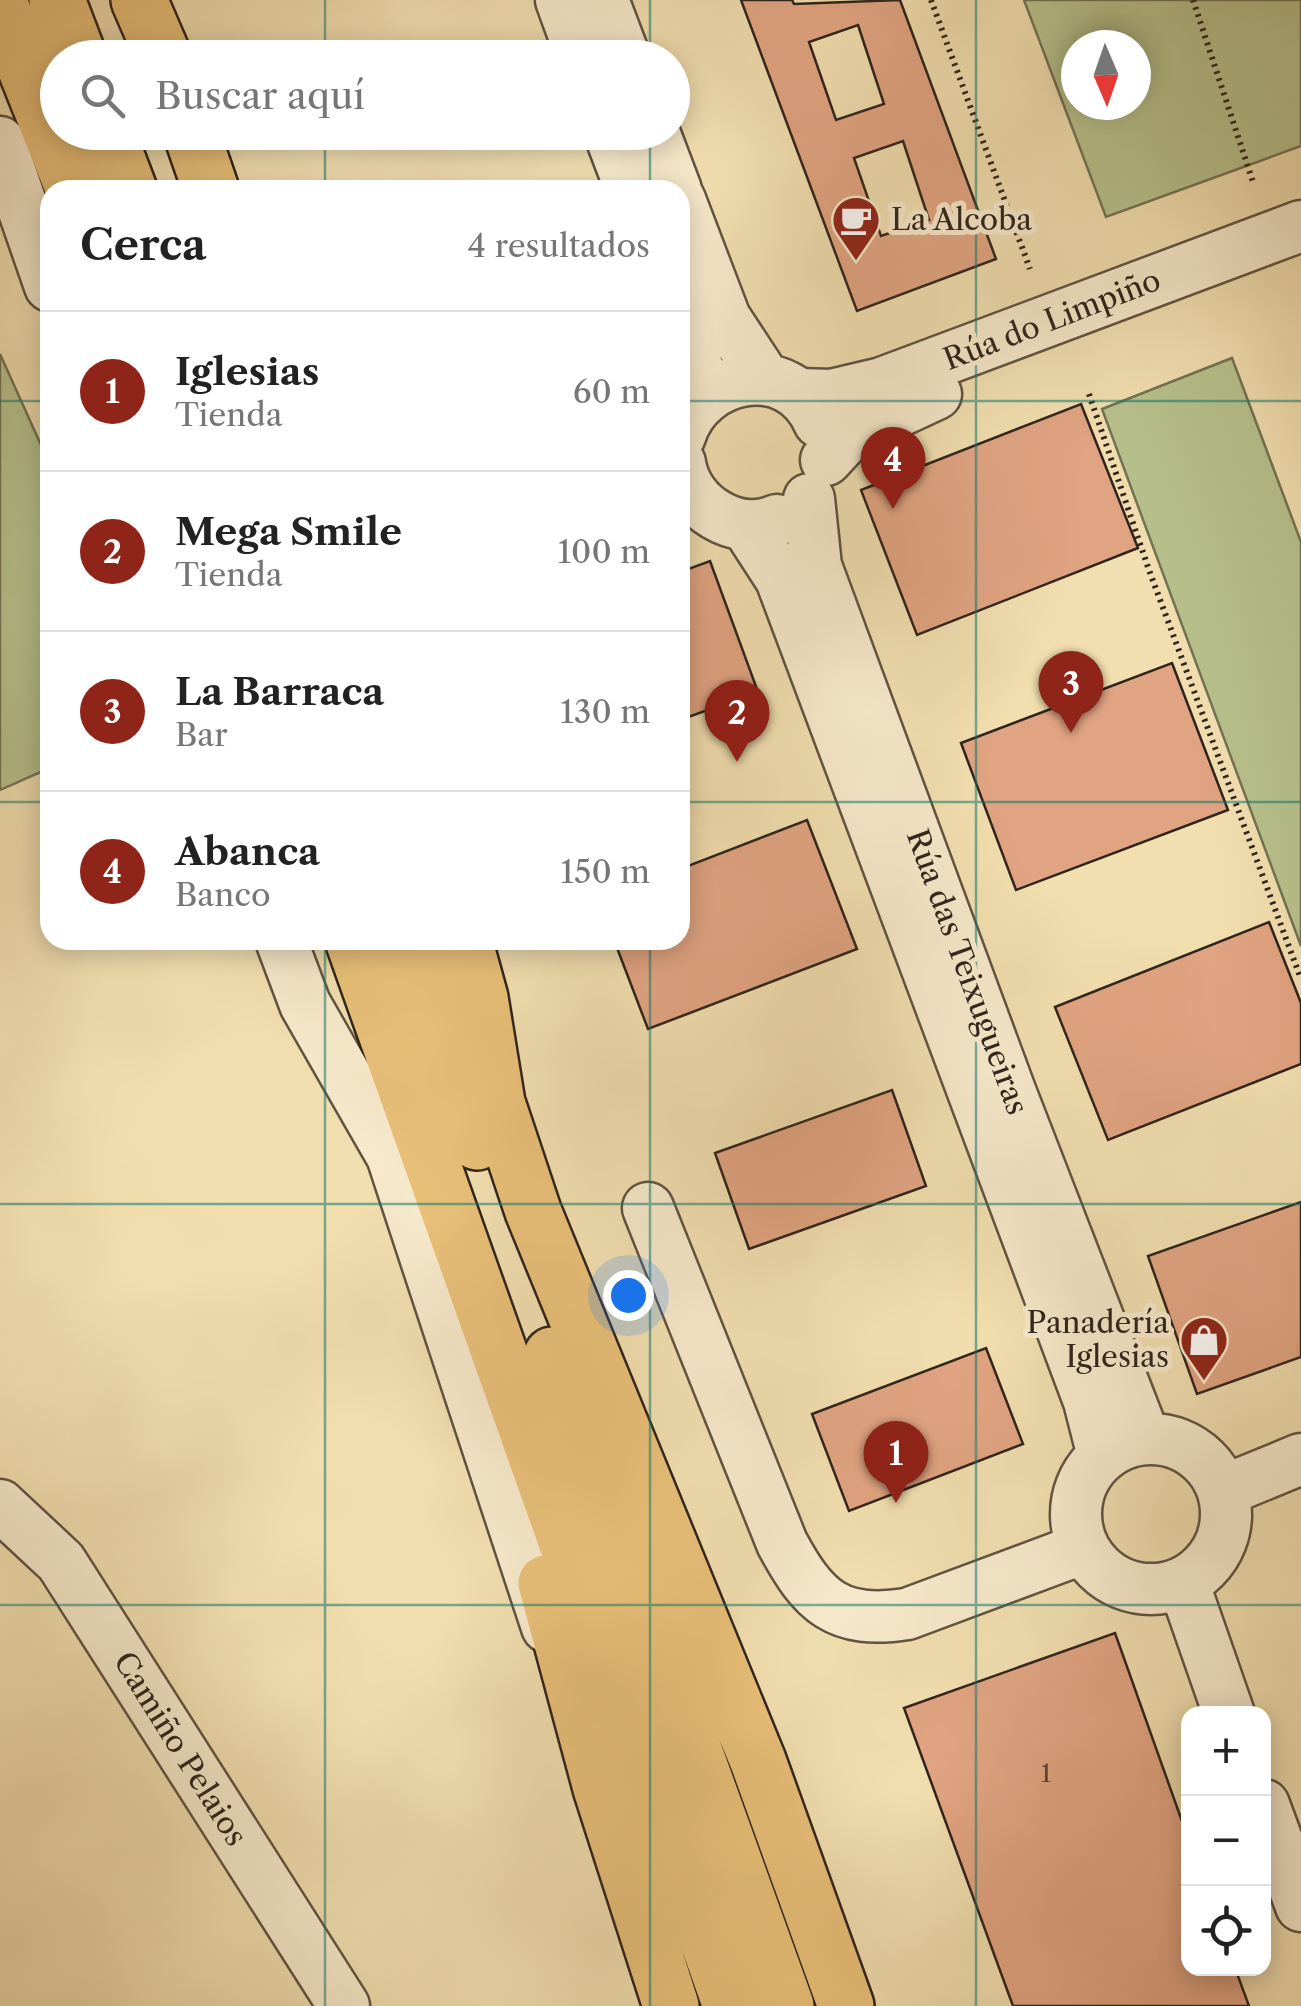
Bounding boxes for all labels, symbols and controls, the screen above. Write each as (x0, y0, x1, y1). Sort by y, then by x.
north arrow (1061, 30, 1151, 120)
search box (40, 40, 690, 150)
icon: search (75, 68, 130, 123)
text: Buscar aquí (155, 72, 365, 119)
cafe icon: La Alcoba (830, 194, 882, 262)
place label: La Alcoba (891, 201, 1032, 238)
text: Cerca (80, 219, 206, 271)
text: 4 resultados (468, 226, 650, 265)
street label: Rúa do Limpiño (938, 261, 1165, 378)
text: Iglesias (175, 348, 319, 395)
text: 1 (105, 372, 120, 411)
text: 60 m (573, 372, 650, 411)
text: Tienda (175, 395, 283, 434)
pin: 4 (860, 426, 926, 509)
text: Mega Smile (175, 508, 402, 555)
text: 2 (103, 532, 122, 571)
text: 100 m (558, 532, 650, 571)
text: Tienda (175, 555, 283, 594)
pin: 3 (1038, 650, 1104, 733)
text: La Barraca (175, 668, 384, 715)
pin: 2 (704, 680, 770, 762)
text: 3 (103, 692, 122, 731)
text: 130 m (560, 692, 650, 731)
text: Bar (175, 715, 228, 754)
street label: Rúa das Teixugueiras (899, 824, 1036, 1120)
text: Abanca (175, 828, 320, 875)
text: 4 (103, 852, 122, 891)
text: 150 m (561, 852, 650, 891)
text: Banco (175, 875, 271, 914)
your location (603, 1270, 654, 1321)
place label: Panadería Iglesias (1027, 1304, 1169, 1375)
shop icon: Panadería Iglesias (1178, 1314, 1230, 1382)
pin: 1 (864, 1420, 928, 1503)
street label: Camiño Pelaios (106, 1645, 255, 1853)
map controls (1181, 1706, 1271, 1976)
button: + (1181, 1706, 1271, 1796)
house number: 1 (1041, 1758, 1052, 1789)
button: − (1181, 1796, 1271, 1886)
button: locate (1181, 1886, 1271, 1976)

